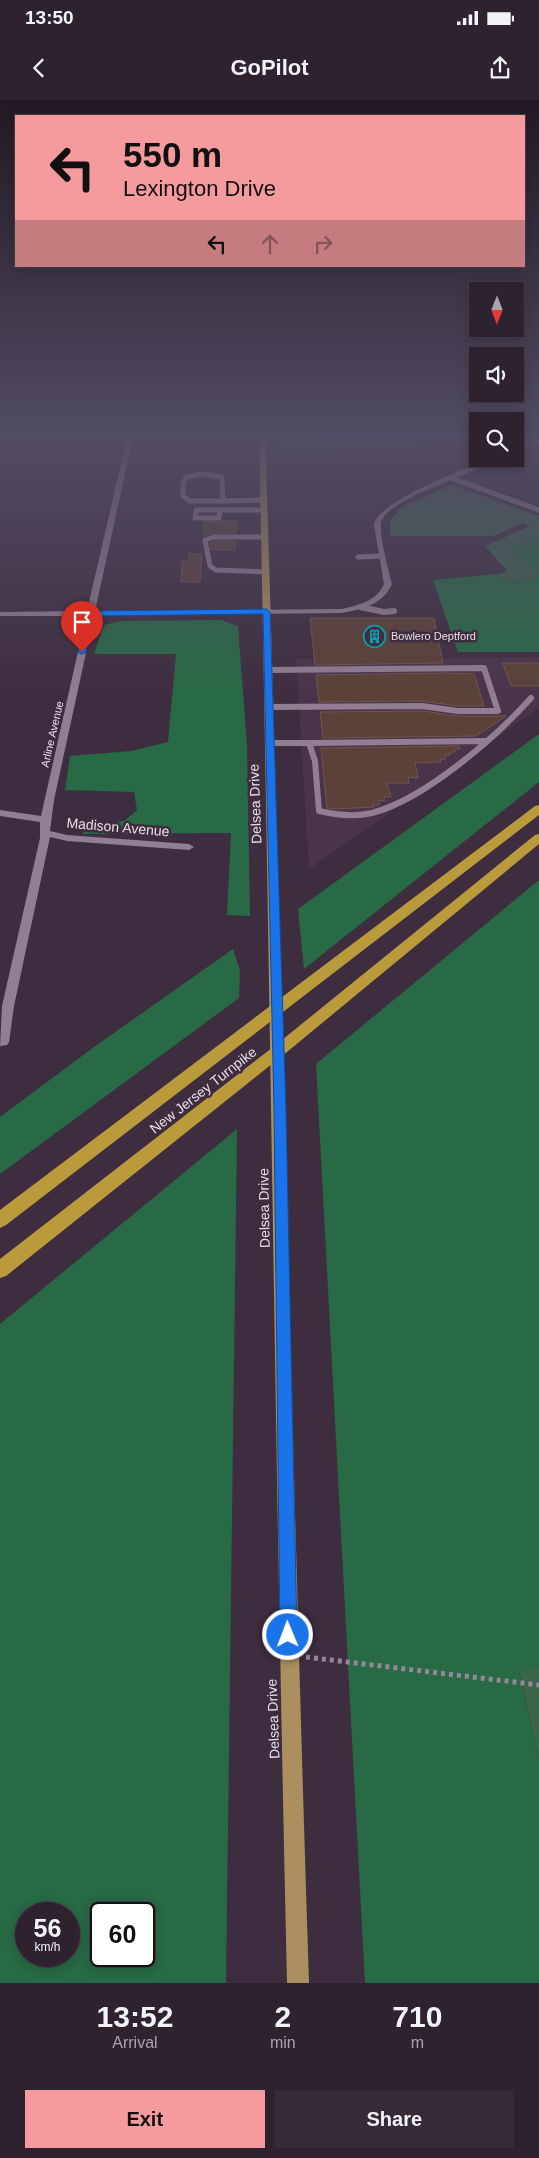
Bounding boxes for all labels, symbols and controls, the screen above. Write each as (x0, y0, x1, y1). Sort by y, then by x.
text: 13:50 (25, 7, 74, 28)
icon: back (25, 54, 53, 82)
icon: share (486, 54, 514, 82)
text: GoPilot (230, 55, 309, 80)
icon: left (40, 135, 105, 200)
text: 550 m (123, 135, 222, 174)
text: Lexington Drive (123, 176, 276, 201)
icon: left (203, 230, 231, 258)
icon: ahead (256, 230, 284, 258)
icon: right (309, 230, 337, 258)
north arrow (469, 282, 524, 338)
map controls (469, 282, 524, 467)
button: sound (469, 347, 524, 402)
button: search (469, 412, 524, 467)
pin (61, 601, 103, 652)
icon: arrive (68, 608, 96, 636)
building icon: Bowlero Deptford (363, 624, 387, 648)
place label: Bowlero Deptford (391, 630, 476, 642)
street label: Arline Avenue (39, 700, 65, 768)
street label: Delsea Drive (246, 763, 264, 844)
street label: Madison Avenue (66, 815, 170, 839)
street label: New Jersey Turnpike (147, 1043, 260, 1137)
street label: Delsea Drive (255, 1168, 273, 1248)
position arrow (261, 1608, 313, 1660)
street label: Delsea Drive (264, 1678, 282, 1759)
speed limit sign: 60 (90, 1902, 155, 1967)
text: 56 (34, 1914, 61, 1942)
text: km/h (34, 1940, 61, 1954)
text: 13:52 (97, 2000, 173, 2033)
text: 2 (274, 2000, 291, 2033)
text: 710 (392, 2000, 442, 2033)
text: Arrival (112, 2034, 158, 2051)
text: min (270, 2034, 296, 2051)
text: m (411, 2034, 424, 2051)
button: Exit (25, 2090, 265, 2148)
button: Share (275, 2090, 514, 2148)

